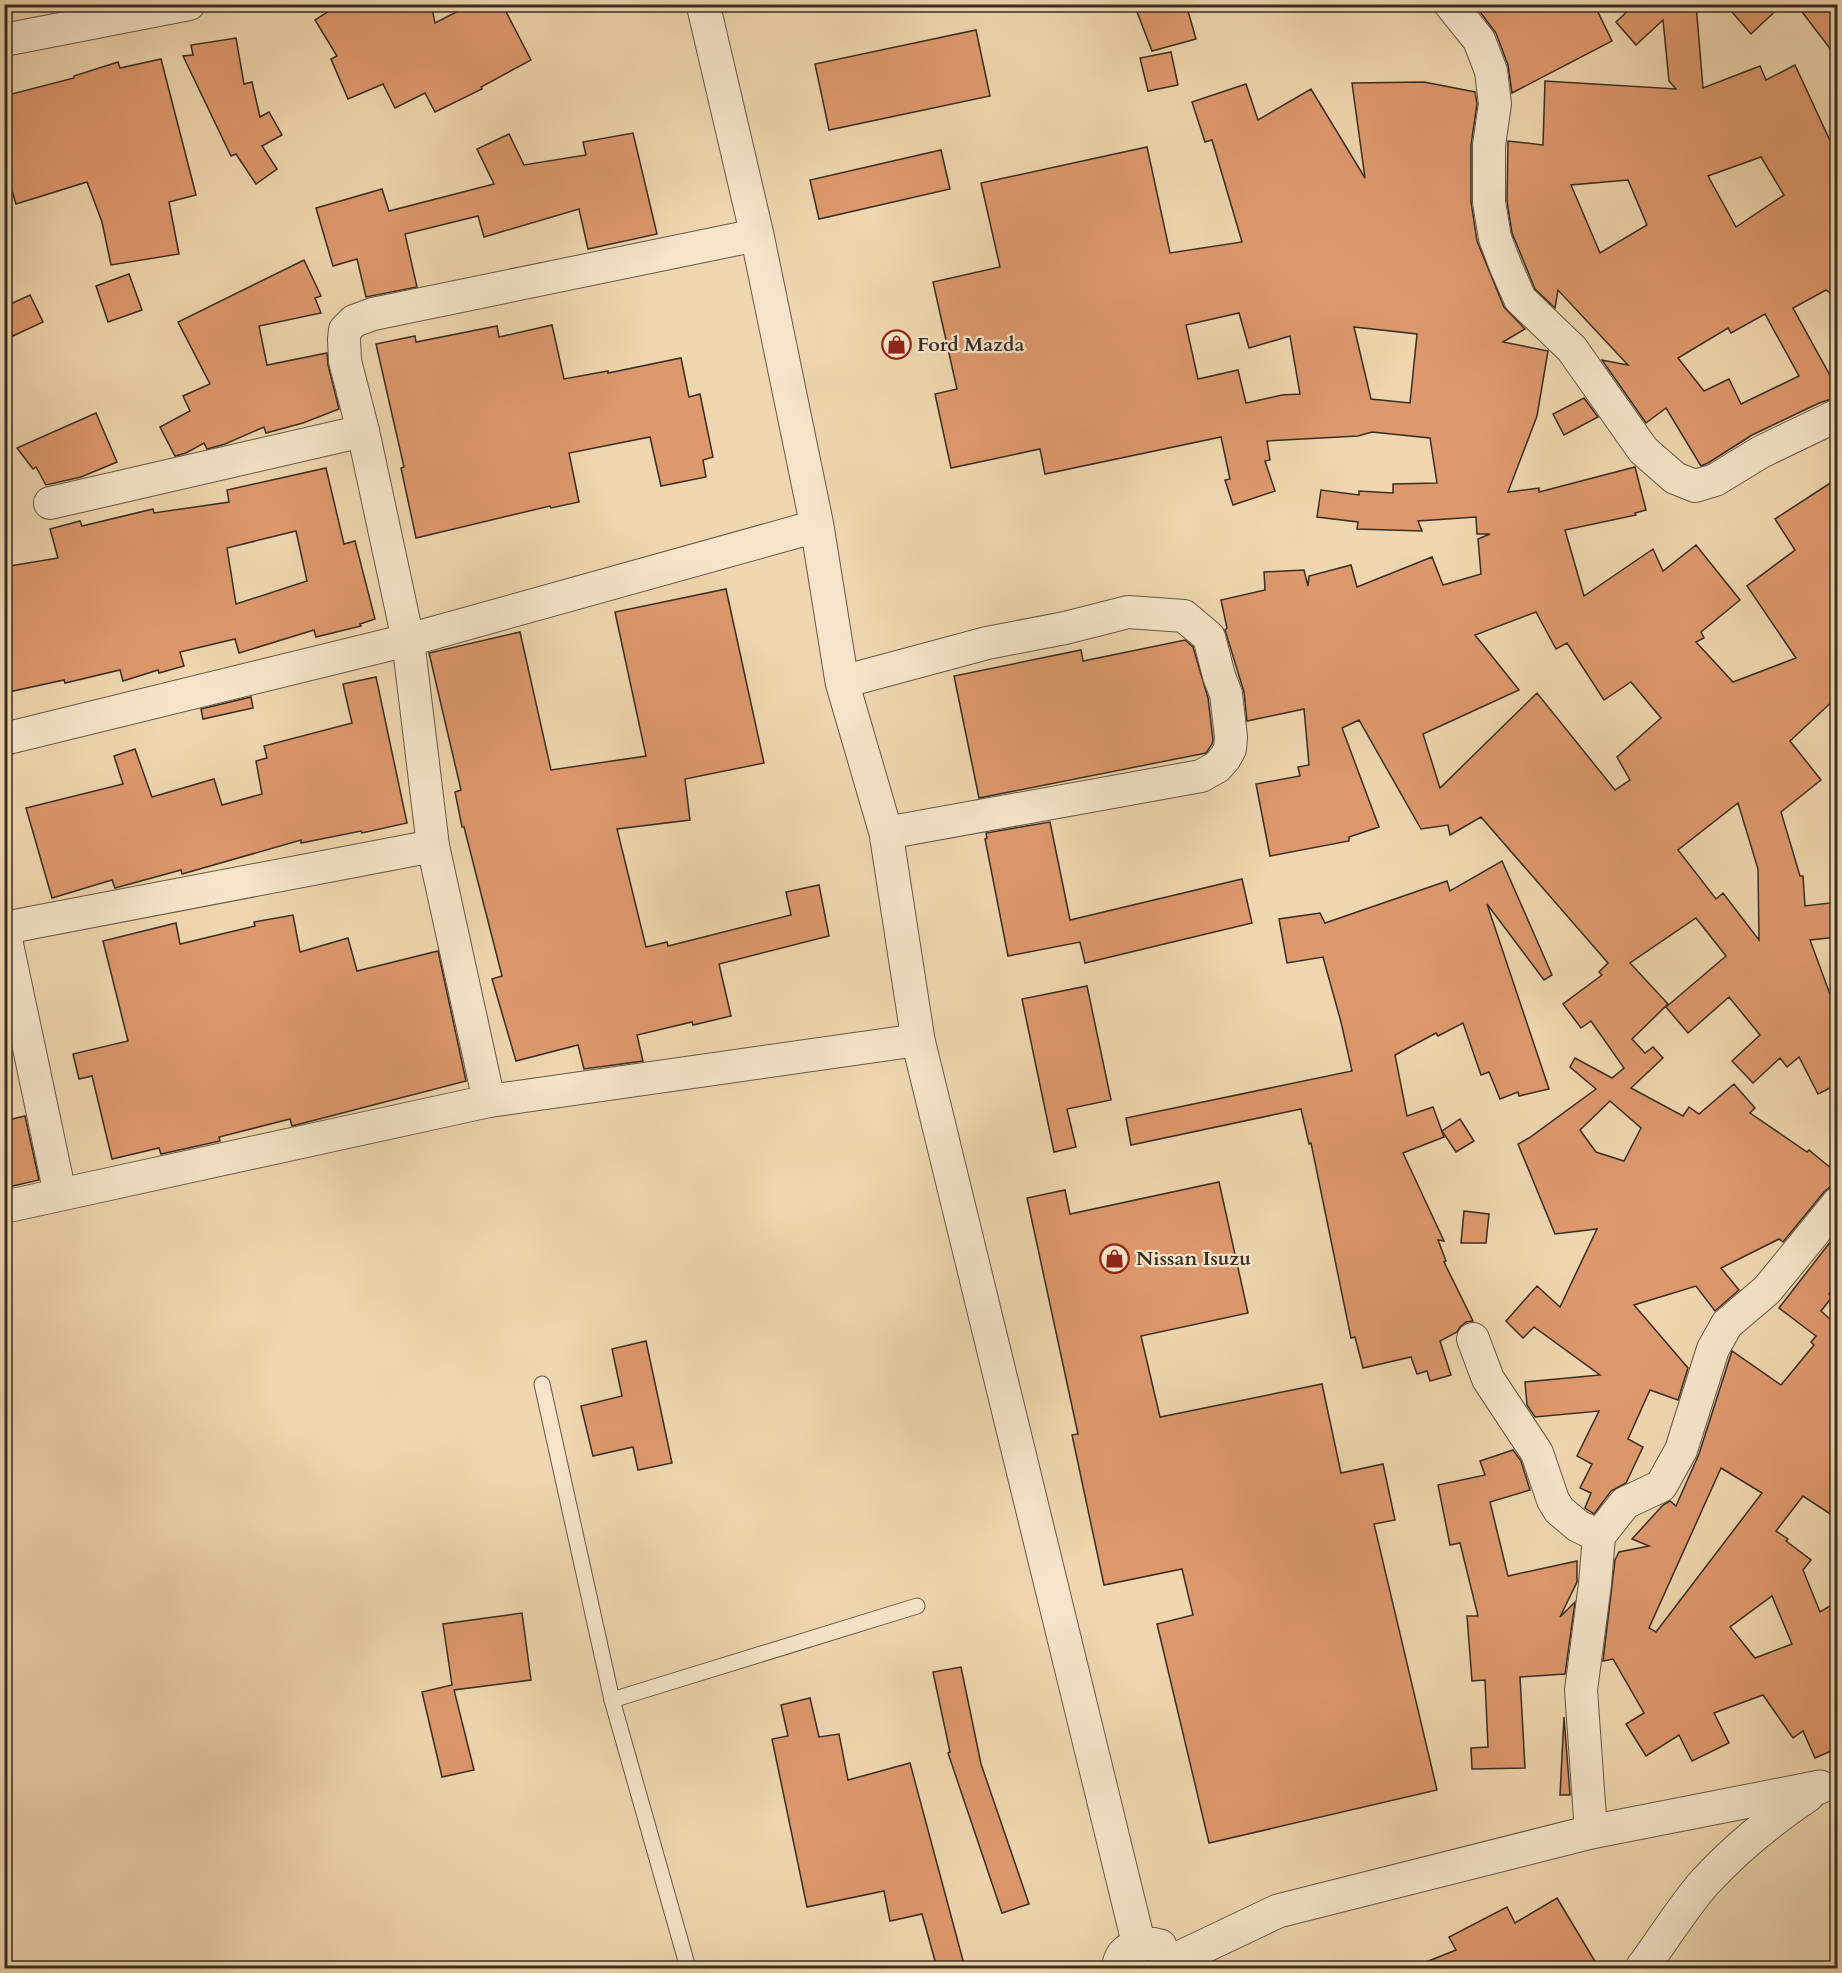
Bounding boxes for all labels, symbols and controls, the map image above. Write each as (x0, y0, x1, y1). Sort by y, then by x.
shop icon: Ford Mazda (880, 328, 912, 360)
place label: Ford Mazda (917, 331, 1024, 358)
shop icon: Nissan Isuzu (1099, 1242, 1131, 1274)
place label: Nissan Isuzu (1136, 1245, 1251, 1272)

